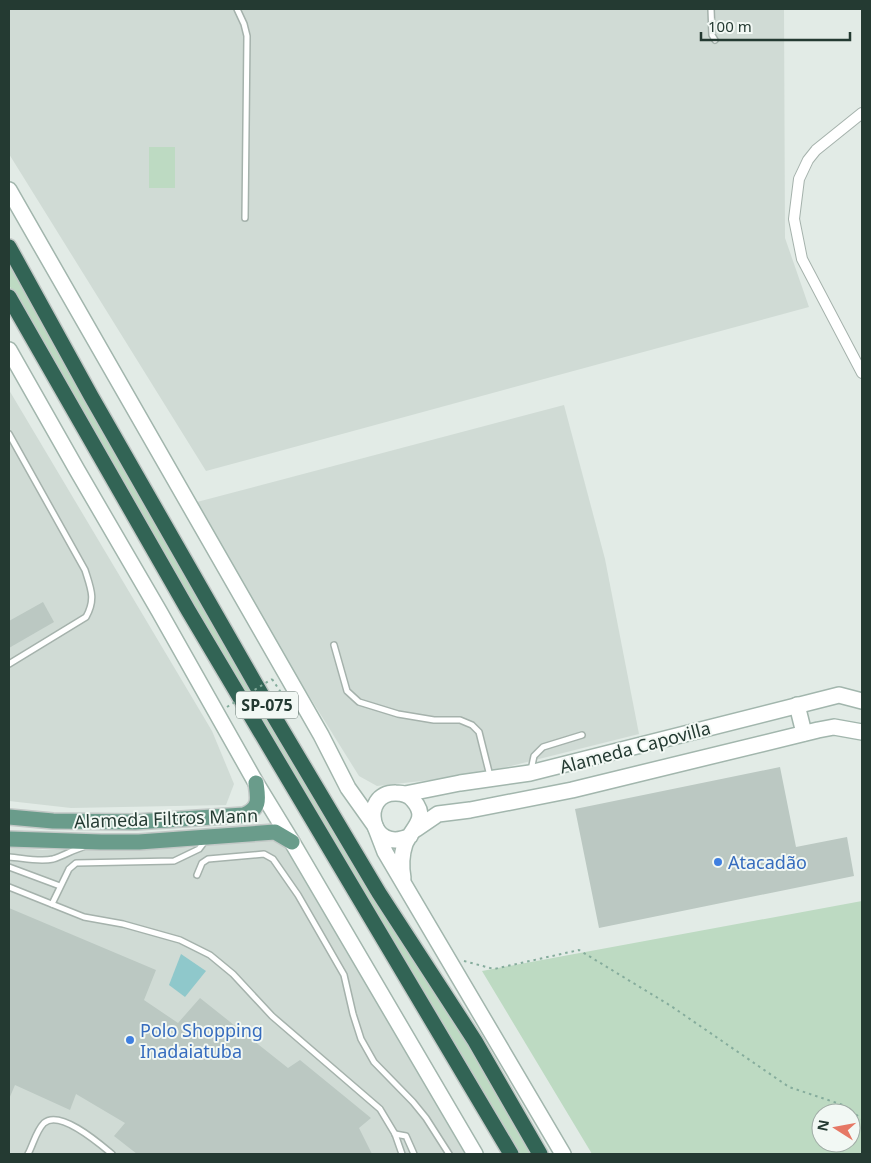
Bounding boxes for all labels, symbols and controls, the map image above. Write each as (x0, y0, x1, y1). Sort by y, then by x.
scale bar (701, 10, 850, 42)
text: 100 m (708, 16, 752, 36)
road number: SP-075 (236, 692, 298, 718)
street label: Alameda Capovilla (557, 715, 713, 779)
street label: Alameda Filtros Mann (74, 803, 258, 833)
place label: Atacadão (728, 850, 807, 874)
marker: Atacadão (712, 856, 724, 868)
place label: Polo Shopping Inadaiatuba (140, 1018, 263, 1063)
marker: Polo Shopping Inadaiatuba (124, 1034, 136, 1046)
north arrow (811, 1103, 861, 1153)
text: N (812, 1118, 833, 1133)

